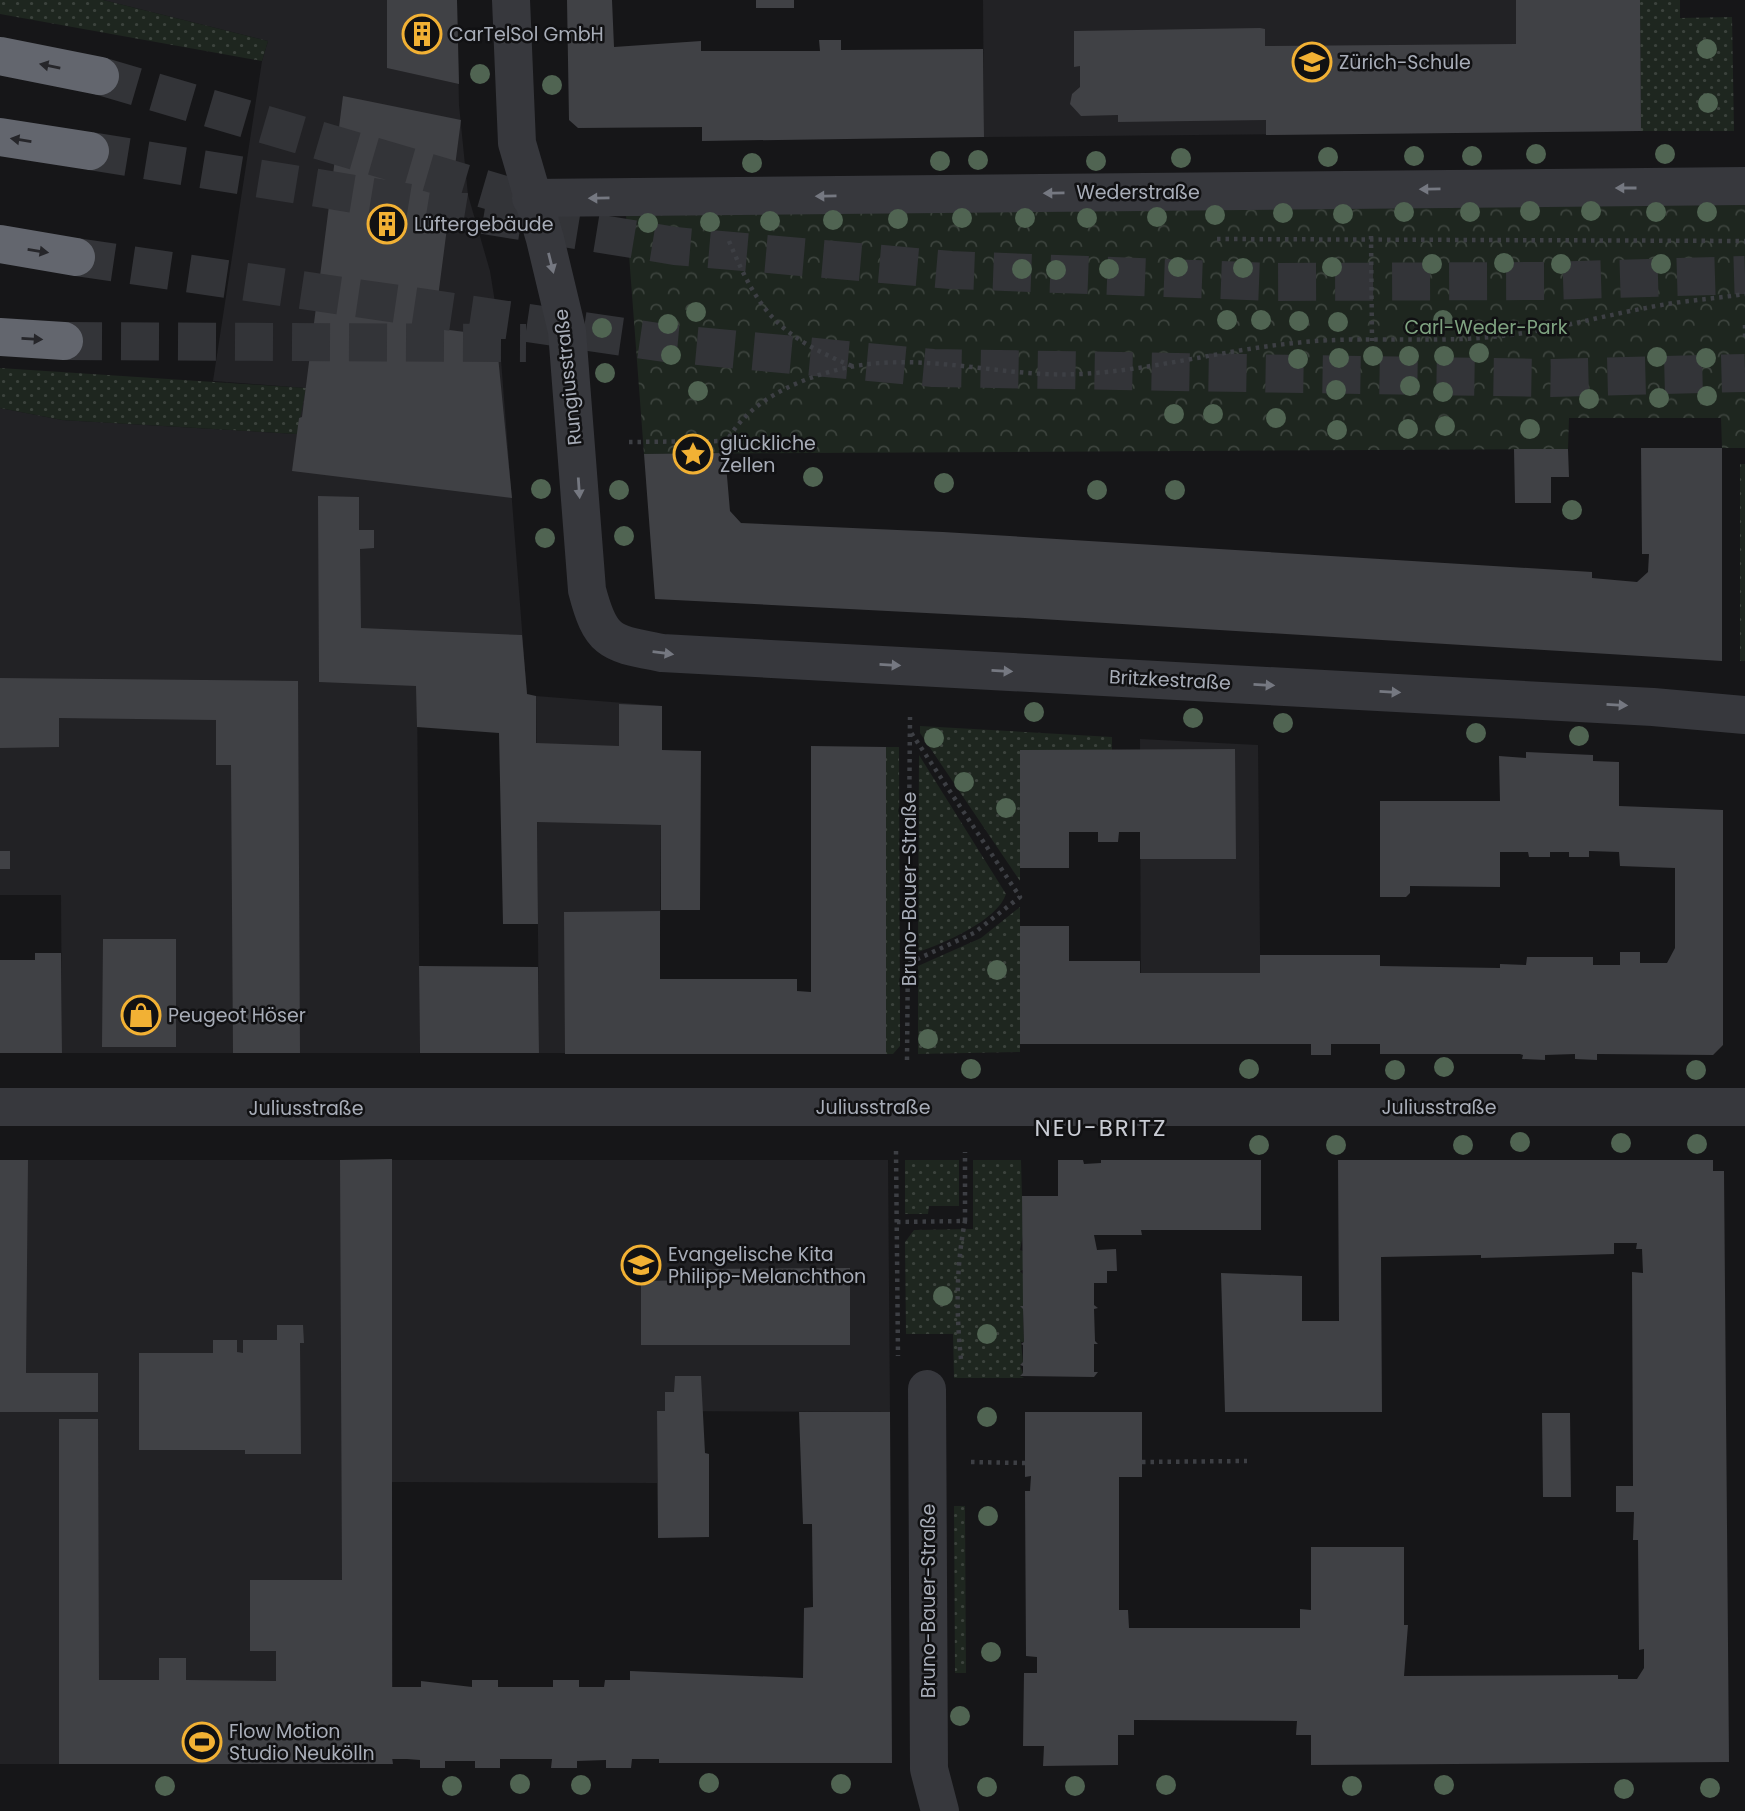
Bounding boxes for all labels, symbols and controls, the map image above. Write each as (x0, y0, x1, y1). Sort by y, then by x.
building icon: CarTelSol GmbH (401, 13, 443, 55)
place label: CarTelSol GmbH (449, 21, 604, 48)
school or university icon: Zürich-Schule (1291, 41, 1333, 83)
place label: Zürich-Schule (1339, 49, 1471, 76)
one-way arrow (39, 60, 61, 71)
one-way arrow (10, 134, 32, 145)
street label: Wederstraße (1076, 179, 1200, 206)
one-way arrow (1615, 182, 1637, 194)
one-way arrow (1419, 184, 1441, 195)
one-way arrow (1042, 187, 1064, 199)
one-way arrow (815, 190, 837, 201)
one-way arrow (587, 192, 609, 203)
building icon: Lüftergebäude (366, 203, 408, 245)
place label: Lüftergebäude (414, 211, 554, 238)
one-way arrow (27, 246, 49, 257)
one-way arrow (546, 252, 557, 274)
street label: Rungiusstraße (547, 307, 589, 447)
park label: Carl-Weder-Park (1405, 314, 1568, 341)
one-way arrow (21, 334, 43, 345)
place label: glückliche Zellen (720, 430, 816, 479)
place icon: glückliche Zellen (672, 433, 714, 475)
one-way arrow (574, 478, 585, 500)
one-way arrow (652, 647, 674, 658)
one-way arrow (880, 660, 902, 671)
street label: Britzkestraße (1108, 663, 1232, 697)
one-way arrow (991, 665, 1013, 676)
one-way arrow (1253, 680, 1275, 691)
one-way arrow (1379, 687, 1401, 698)
one-way arrow (1606, 700, 1628, 711)
street label: Bruno-Bauer-Straße (896, 792, 923, 986)
shop icon: Peugeot Höser (120, 994, 162, 1036)
place label: Peugeot Höser (168, 1002, 306, 1029)
street label: Juliusstraße (815, 1094, 931, 1121)
street label: Juliusstraße (1381, 1094, 1497, 1121)
street label: Juliusstraße (248, 1095, 364, 1122)
district label: NEU-BRITZ (1035, 1112, 1167, 1144)
place label: Evangelische Kita Philipp-Melanchthon (668, 1241, 866, 1290)
school or university icon: Evangelische Kita Philipp-Melanchthon (620, 1244, 662, 1286)
street label: Bruno-Bauer-Straße (915, 1504, 942, 1698)
place label: Flow Motion Studio Neukölln (229, 1718, 375, 1767)
sports icon: Flow Motion Studio Neukölln (181, 1721, 223, 1763)

